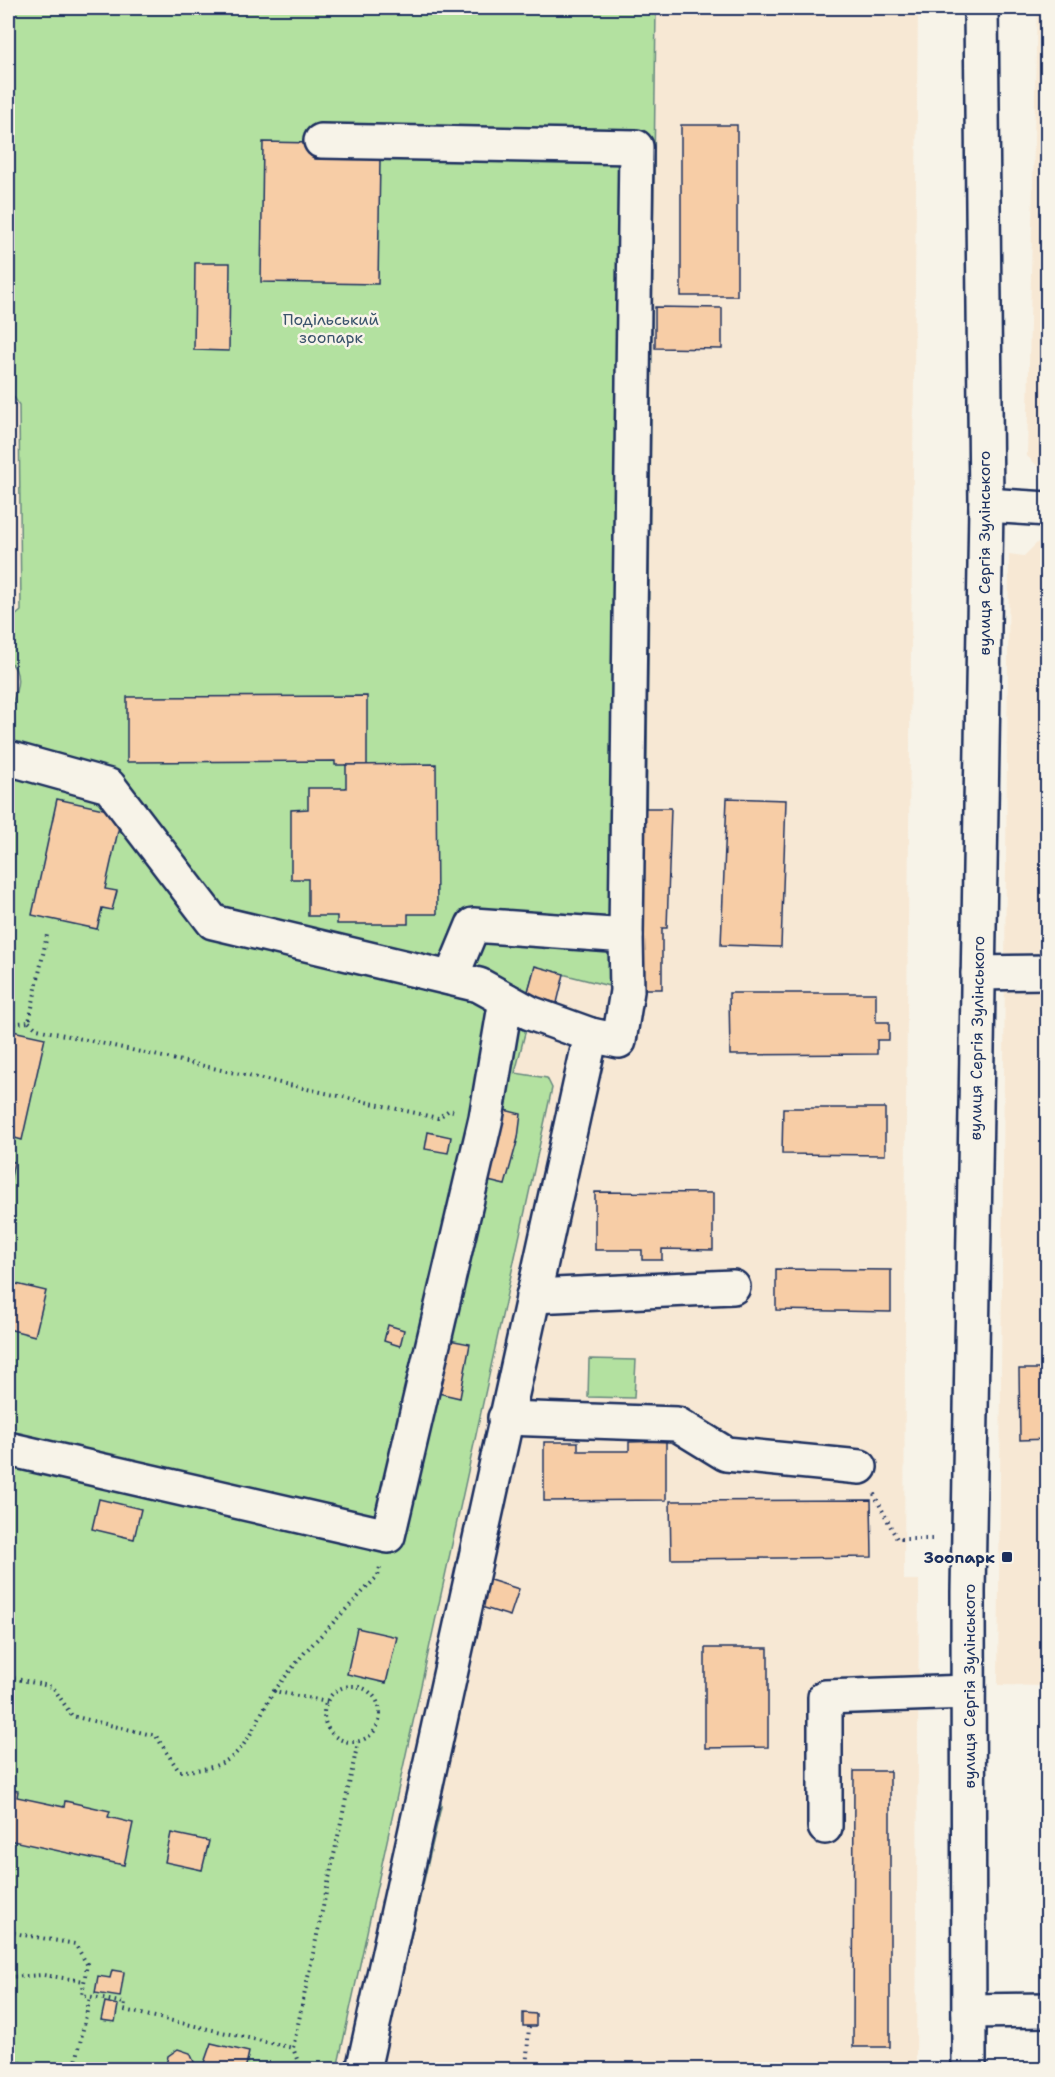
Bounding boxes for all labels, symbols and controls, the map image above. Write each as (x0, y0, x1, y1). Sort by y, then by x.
park label: Подільський зоопарк (283, 309, 379, 348)
street label: вулиця Сергія Зулінського (974, 451, 995, 655)
street label: вулиця Сергія Зулінського (965, 935, 989, 1141)
place label: Зоопарк (924, 1547, 995, 1568)
marker: Зоопарк (1000, 1550, 1014, 1564)
street label: вулиця Сергія Зулінського (959, 1584, 980, 1788)

